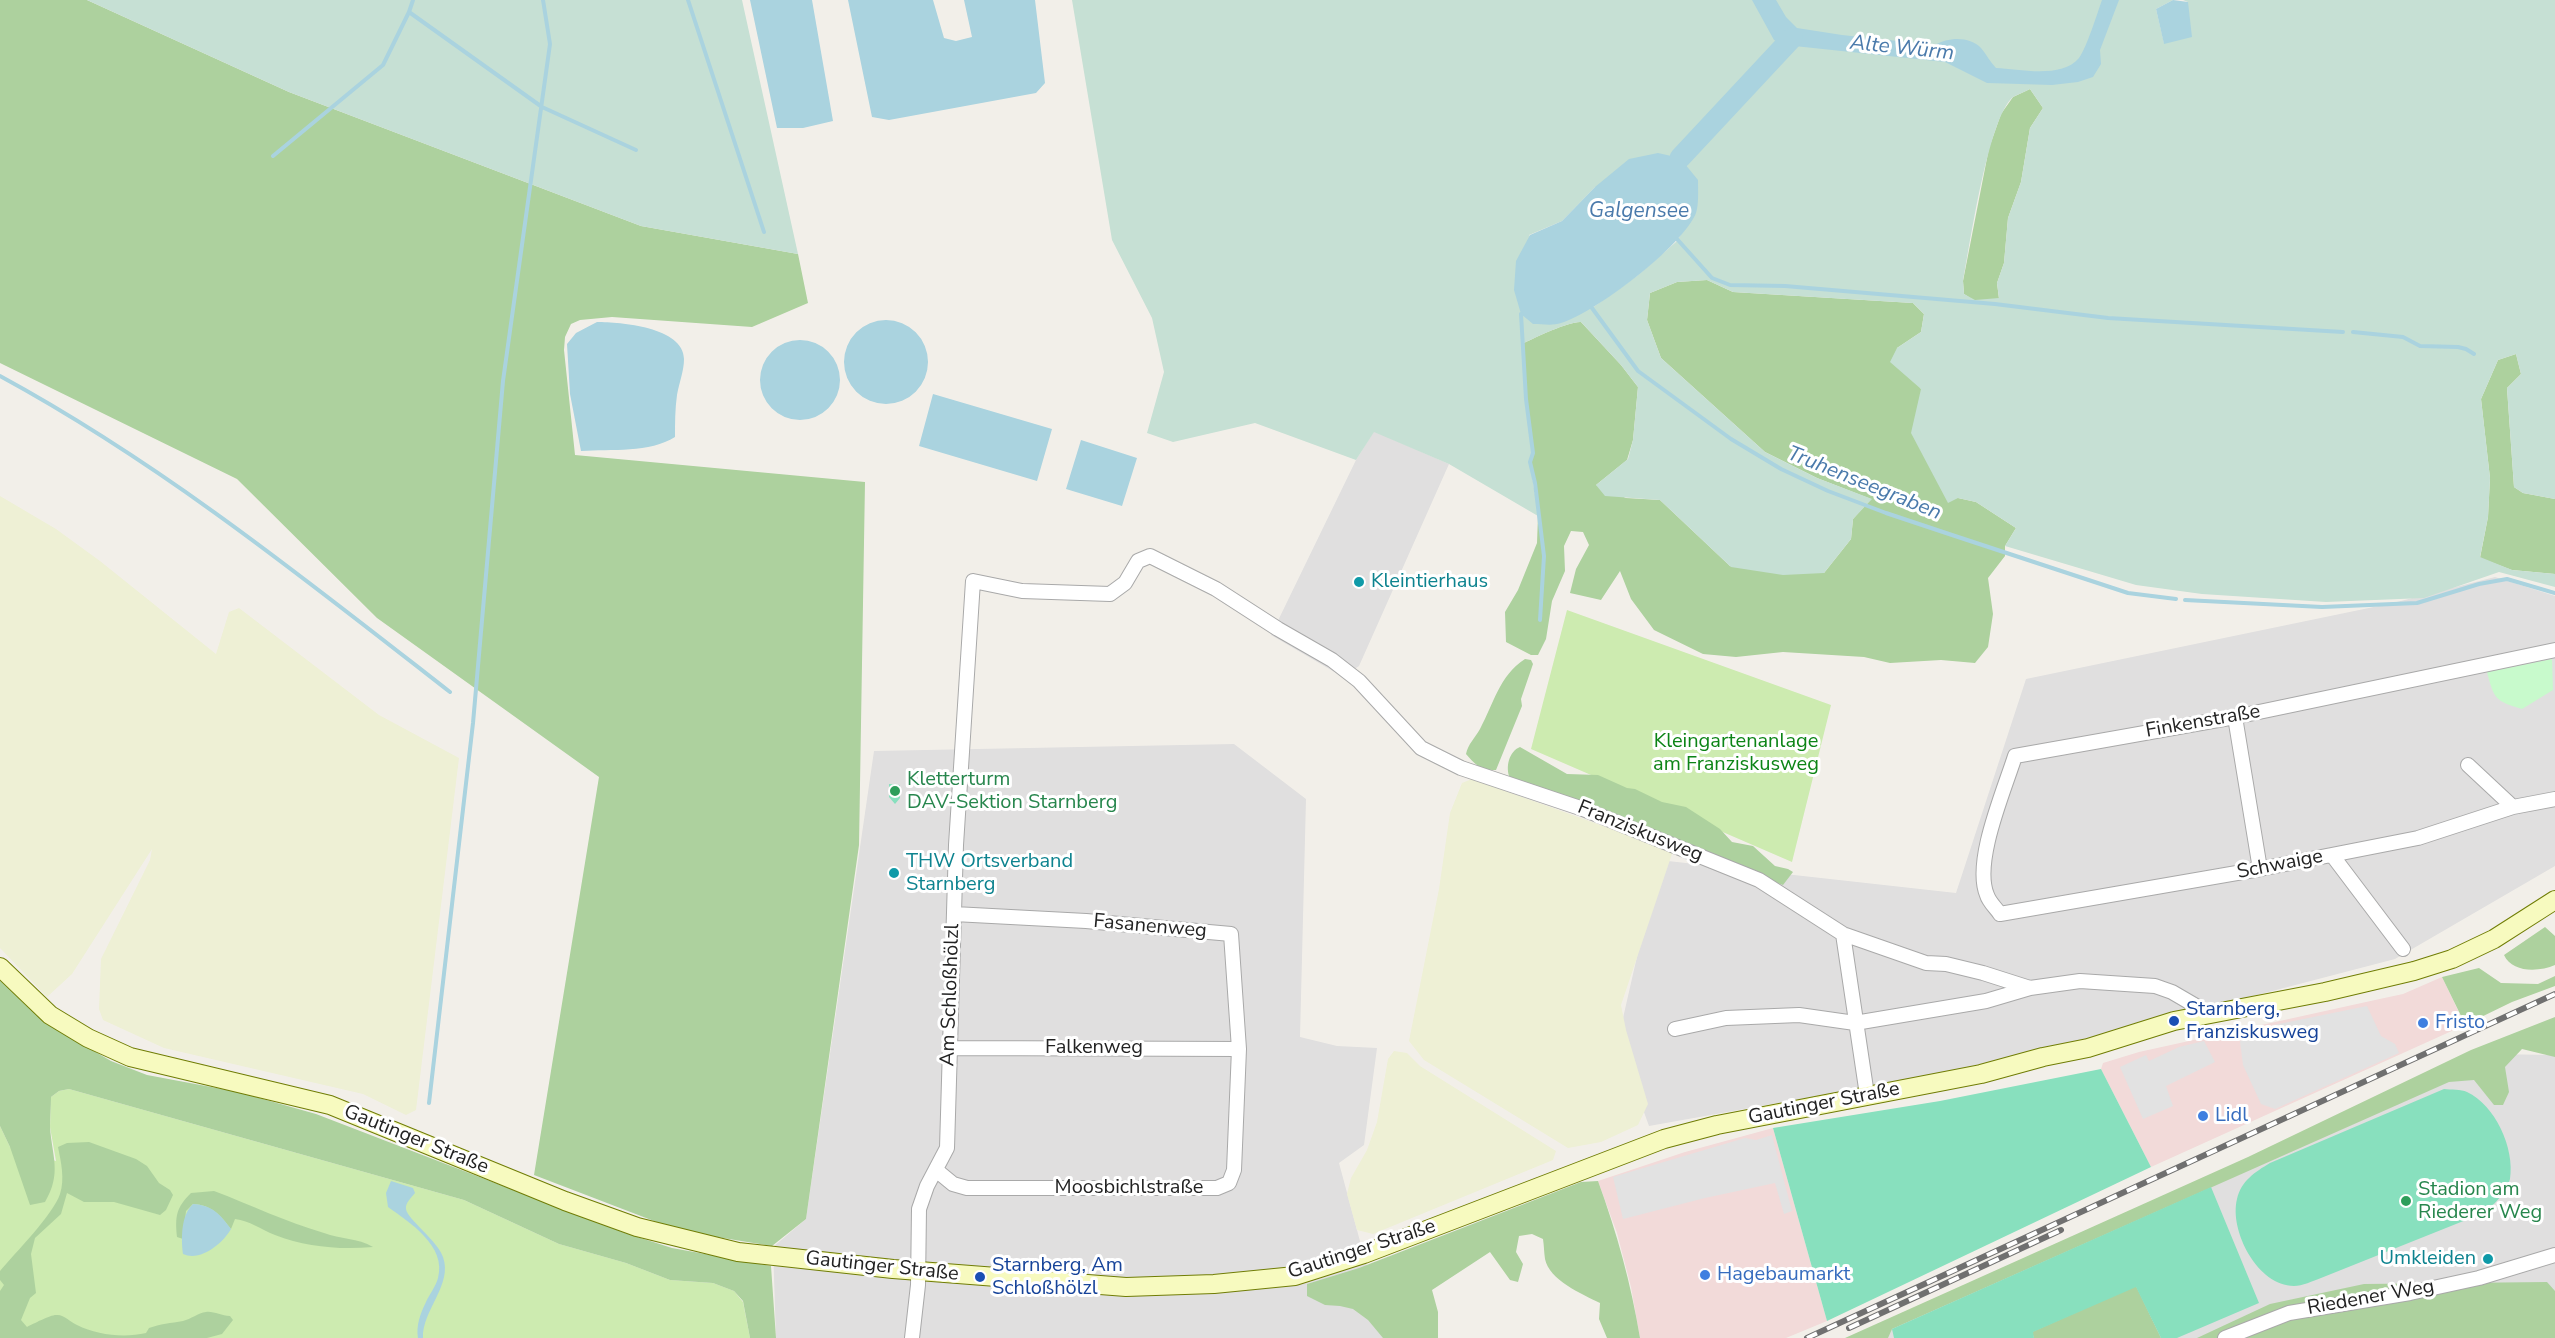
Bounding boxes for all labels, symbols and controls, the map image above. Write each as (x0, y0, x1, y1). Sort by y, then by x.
water label: Alte Würm (1849, 31, 1955, 67)
water label: Galgensee (1589, 199, 1689, 225)
water label: Truhenseegraben (1783, 442, 1945, 526)
place label: Kleintierhaus (1371, 570, 1488, 594)
marker: Kleintierhaus (1352, 575, 1366, 589)
street label: Finkenstraße (2144, 700, 2262, 744)
park label: Kleingartenanlage am Franziskusweg (1653, 730, 1819, 777)
place label: Kletterturm DAV-Sektion Starnberg (907, 768, 1117, 815)
marker: Kletterturm DAV-Sektion Starnberg (888, 784, 902, 798)
street label: Franziskusweg (1574, 796, 1706, 868)
street label: Schwaige (2235, 845, 2325, 885)
place label: THW Ortsverband Starnberg (906, 850, 1073, 897)
marker: THW Ortsverband Starnberg (887, 866, 901, 880)
street label: Fasanenweg (1092, 910, 1208, 944)
street label: Am Schloßhölzl (937, 923, 965, 1067)
place label: Starnberg, Franziskusweg (2186, 998, 2319, 1045)
place label: Fristo (2435, 1011, 2485, 1035)
marker: Starnberg, Franziskusweg (2167, 1014, 2181, 1028)
marker: Fristo (2416, 1016, 2430, 1030)
street label: Falkenweg (1045, 1036, 1143, 1060)
street label: Gautinger Straße (1746, 1078, 1902, 1130)
street label: Gautinger Straße (340, 1100, 492, 1180)
place label: Lidl (2215, 1104, 2248, 1128)
marker: Lidl (2196, 1109, 2210, 1123)
street label: Moosbichlstraße (1055, 1176, 1203, 1200)
place label: Stadion am Riederer Weg (2418, 1178, 2542, 1225)
marker: Stadion am Riederer Weg (2399, 1194, 2413, 1208)
street label: Gautinger Straße (1285, 1215, 1439, 1285)
street label: Gautinger Straße (804, 1247, 960, 1287)
place label: Umkleiden (2380, 1247, 2476, 1271)
marker: Umkleiden (2481, 1252, 2495, 1266)
place label: Starnberg, Am Schloßhölzl (992, 1254, 1123, 1301)
place label: Hagebaumarkt (1717, 1263, 1850, 1287)
marker: Hagebaumarkt (1698, 1268, 1712, 1282)
marker: Starnberg, Am Schloßhölzl (973, 1270, 987, 1284)
street label: Riedener Weg (2306, 1275, 2436, 1321)

